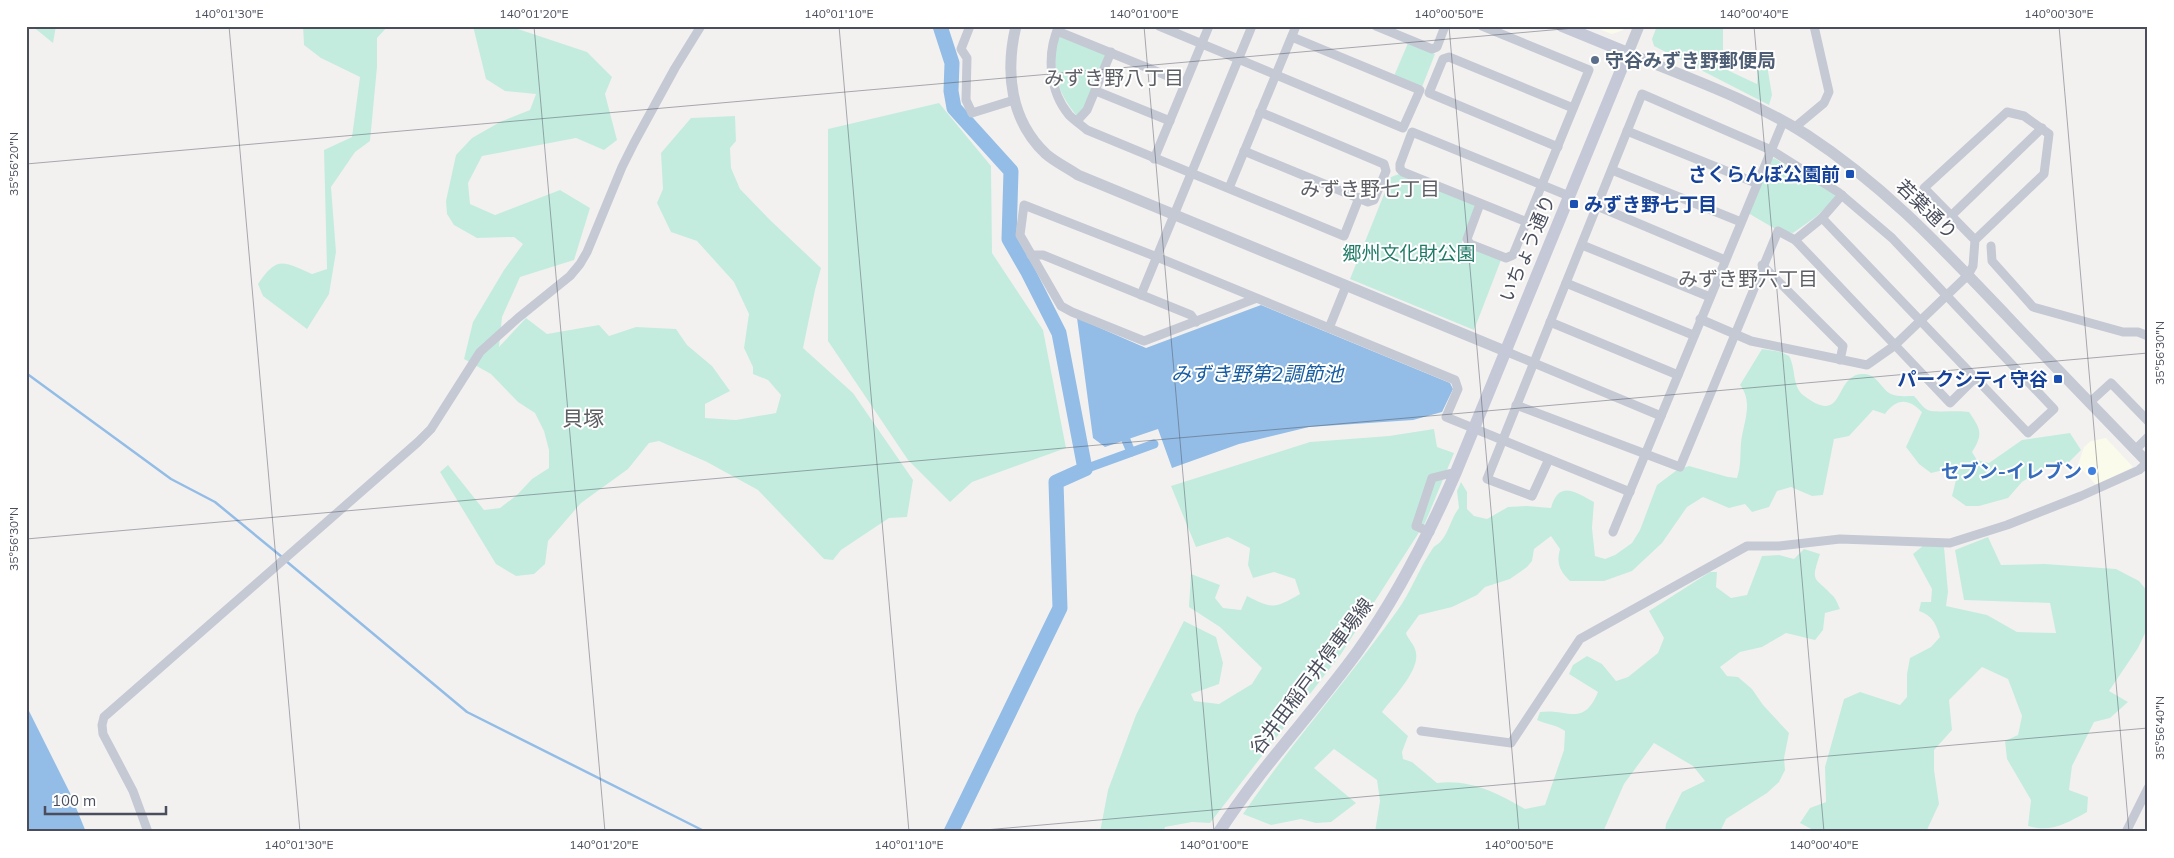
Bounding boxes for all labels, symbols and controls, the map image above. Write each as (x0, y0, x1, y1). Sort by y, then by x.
text: 140°01'30"E (194, 6, 264, 21)
text: 140°01'20"E (499, 6, 569, 21)
text: 140°01'10"E (804, 6, 874, 21)
text: 140°01'00"E (1109, 6, 1179, 21)
text: 140°00'50"E (1414, 6, 1484, 21)
text: 140°00'40"E (1719, 6, 1789, 21)
text: 140°00'30"E (2024, 6, 2094, 21)
place label: 守谷みずき野郵便局 (1605, 48, 1776, 72)
marker: 守谷みずき野郵便局 (1589, 54, 1601, 66)
district label: みずき野八丁目 (1044, 65, 1184, 90)
text: 35°56'20"N (6, 132, 21, 196)
place label: さくらんぼ公園前 (1688, 162, 1840, 186)
marker: さくらんぼ公園前 (1844, 168, 1856, 180)
street label: 若葉通り (1891, 174, 1963, 244)
district label: みずき野七丁目 (1300, 176, 1440, 201)
street label: いちょう通り (1494, 191, 1560, 305)
place label: みずき野七丁目 (1584, 192, 1717, 216)
marker: みずき野七丁目 (1568, 198, 1580, 210)
park label: 郷州文化財公園 (1342, 241, 1476, 265)
district label: みずき野六丁目 (1678, 266, 1818, 291)
text: 35°56'30"N (2152, 321, 2167, 385)
water label: みずき野第2調節池 (1171, 361, 1345, 386)
place label: パークシティ守谷 (1897, 367, 2048, 391)
marker: パークシティ守谷 (2052, 373, 2064, 385)
district label: 貝塚 (562, 405, 604, 431)
place label: セブン-イレブン (1941, 459, 2082, 483)
marker: セブン-イレブン (2086, 465, 2098, 477)
text: 35°56'30"N (6, 507, 21, 571)
street label: 谷井田稲戸井停車場線 (1244, 593, 1378, 759)
text: 35°56'40"N (2152, 696, 2167, 760)
scale bar (45, 783, 166, 815)
text: 100 m (52, 791, 96, 810)
text: 140°01'30"E (264, 837, 334, 852)
text: 140°01'20"E (569, 837, 639, 852)
text: 140°01'10"E (874, 837, 944, 852)
text: 140°01'00"E (1179, 837, 1249, 852)
text: 140°00'50"E (1484, 837, 1554, 852)
text: 140°00'40"E (1789, 837, 1859, 852)

